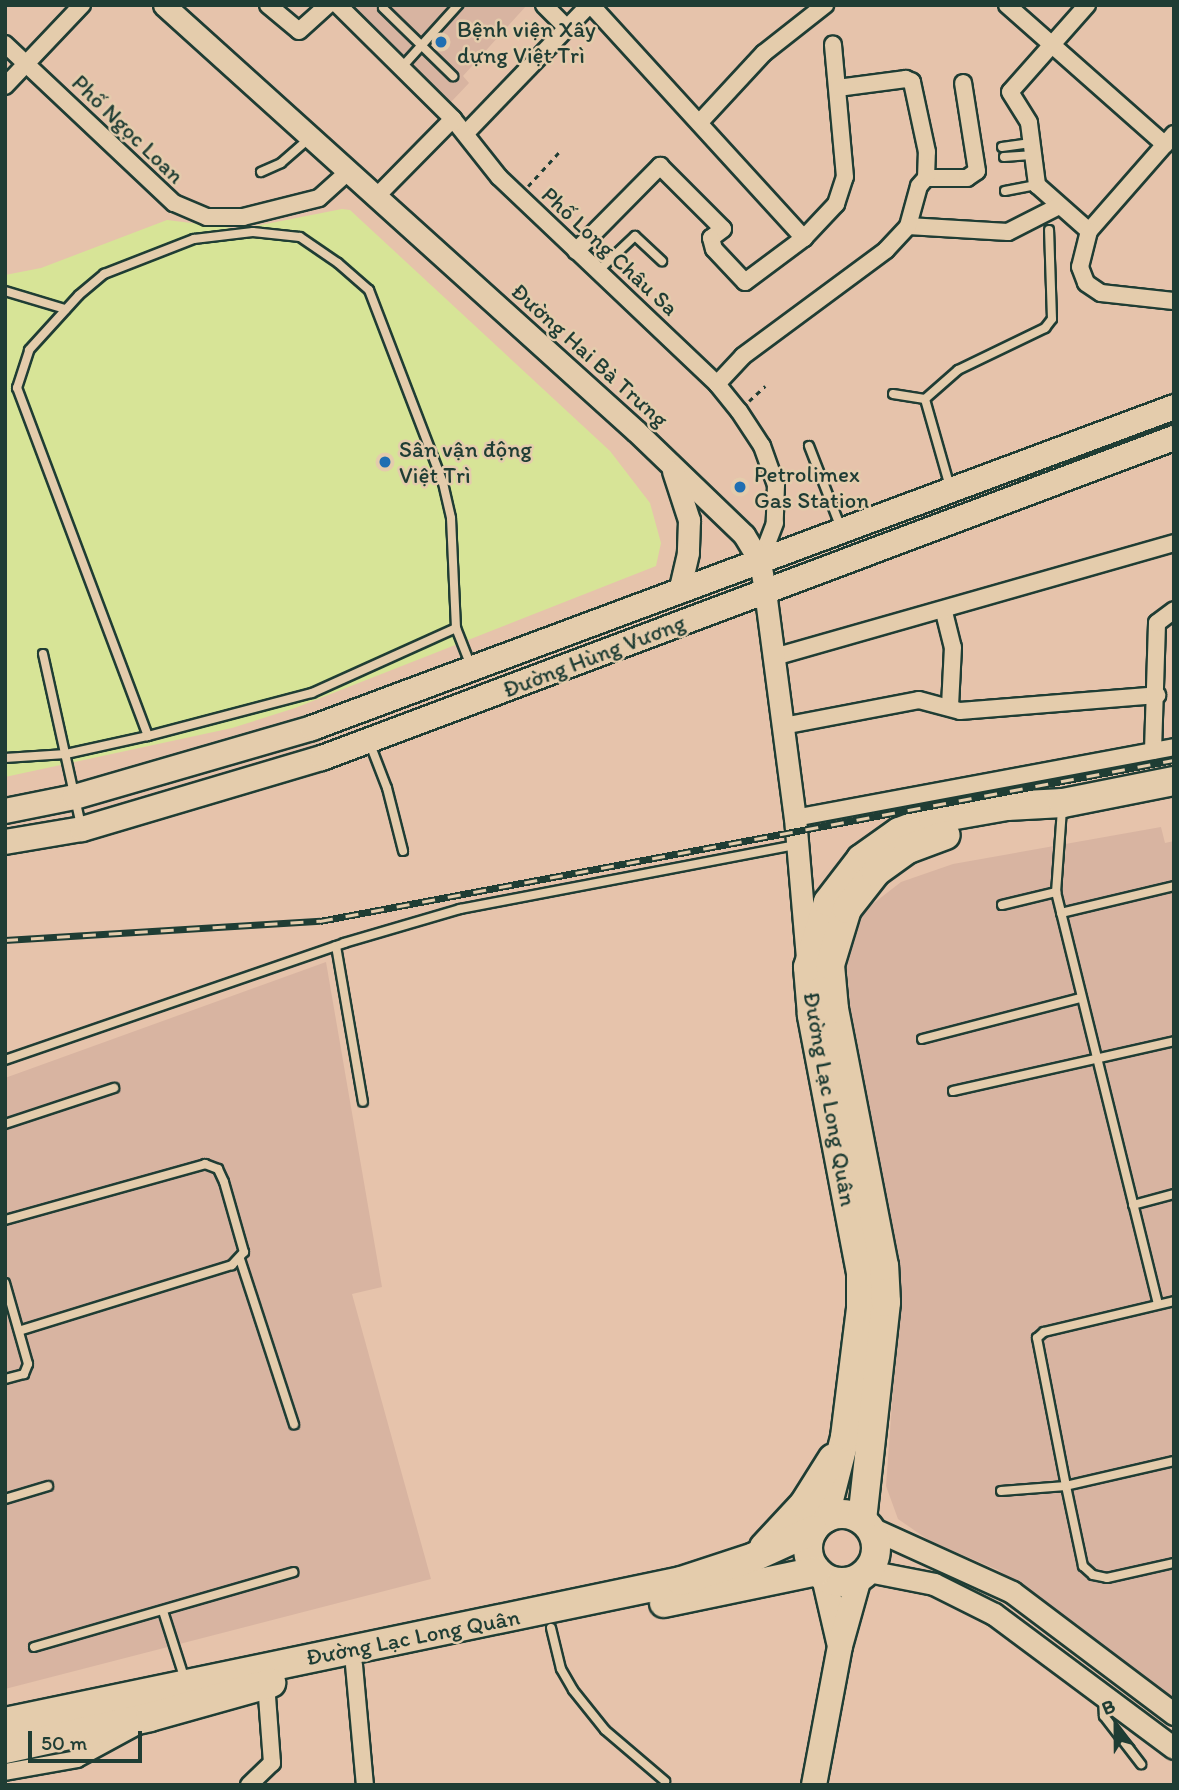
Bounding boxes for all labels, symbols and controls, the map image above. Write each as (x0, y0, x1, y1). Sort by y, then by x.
place label: Bệnh viện Xây dựng Việt Trì (457, 15, 596, 69)
marker: Bệnh viện Xây dựng Việt Trì (431, 32, 451, 52)
street label: Phố Ngọc Loan (66, 69, 190, 189)
street label: Phố Long Châu Sa (536, 180, 684, 322)
street label: Đường Hai Bà Trưng (506, 278, 674, 432)
place label: Sân vận động Việt Trì (399, 435, 532, 489)
marker: Sân vận động Việt Trì (377, 454, 393, 470)
place label: Petrolimex Gas Station (754, 460, 870, 514)
marker: Petrolimex Gas Station (732, 479, 748, 495)
street label: Đường Hùng Vương (499, 609, 689, 703)
street label: Đường Lạc Long Quân (797, 989, 863, 1209)
street label: Đường Lạc Long Quân (303, 1603, 523, 1671)
north arrow (1081, 1692, 1151, 1762)
text: B (1098, 1694, 1118, 1720)
scale bar (32, 1716, 145, 1760)
text: 50 m (41, 1730, 87, 1755)

